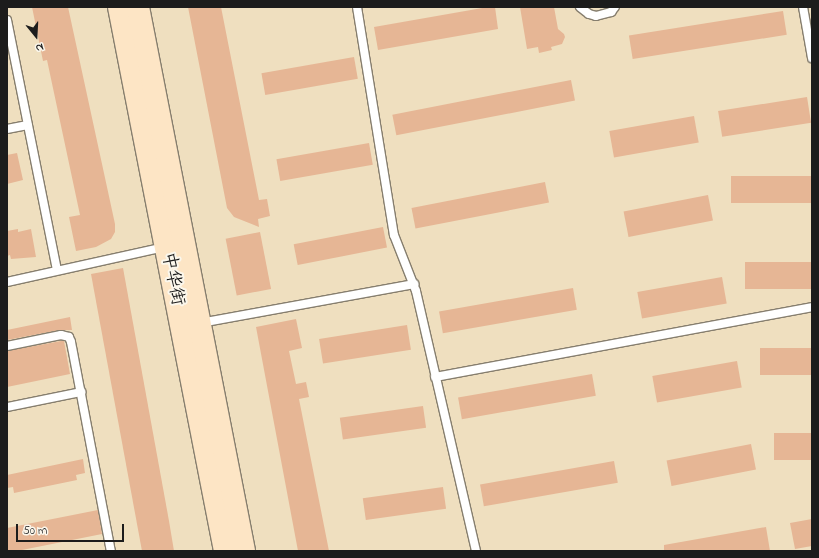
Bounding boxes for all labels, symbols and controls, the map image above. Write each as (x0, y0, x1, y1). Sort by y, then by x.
north arrow (16, 16, 56, 56)
text: N (34, 39, 46, 56)
street label: 中华街 (156, 250, 188, 308)
scale bar (18, 516, 126, 542)
text: 50 m (23, 522, 47, 540)

